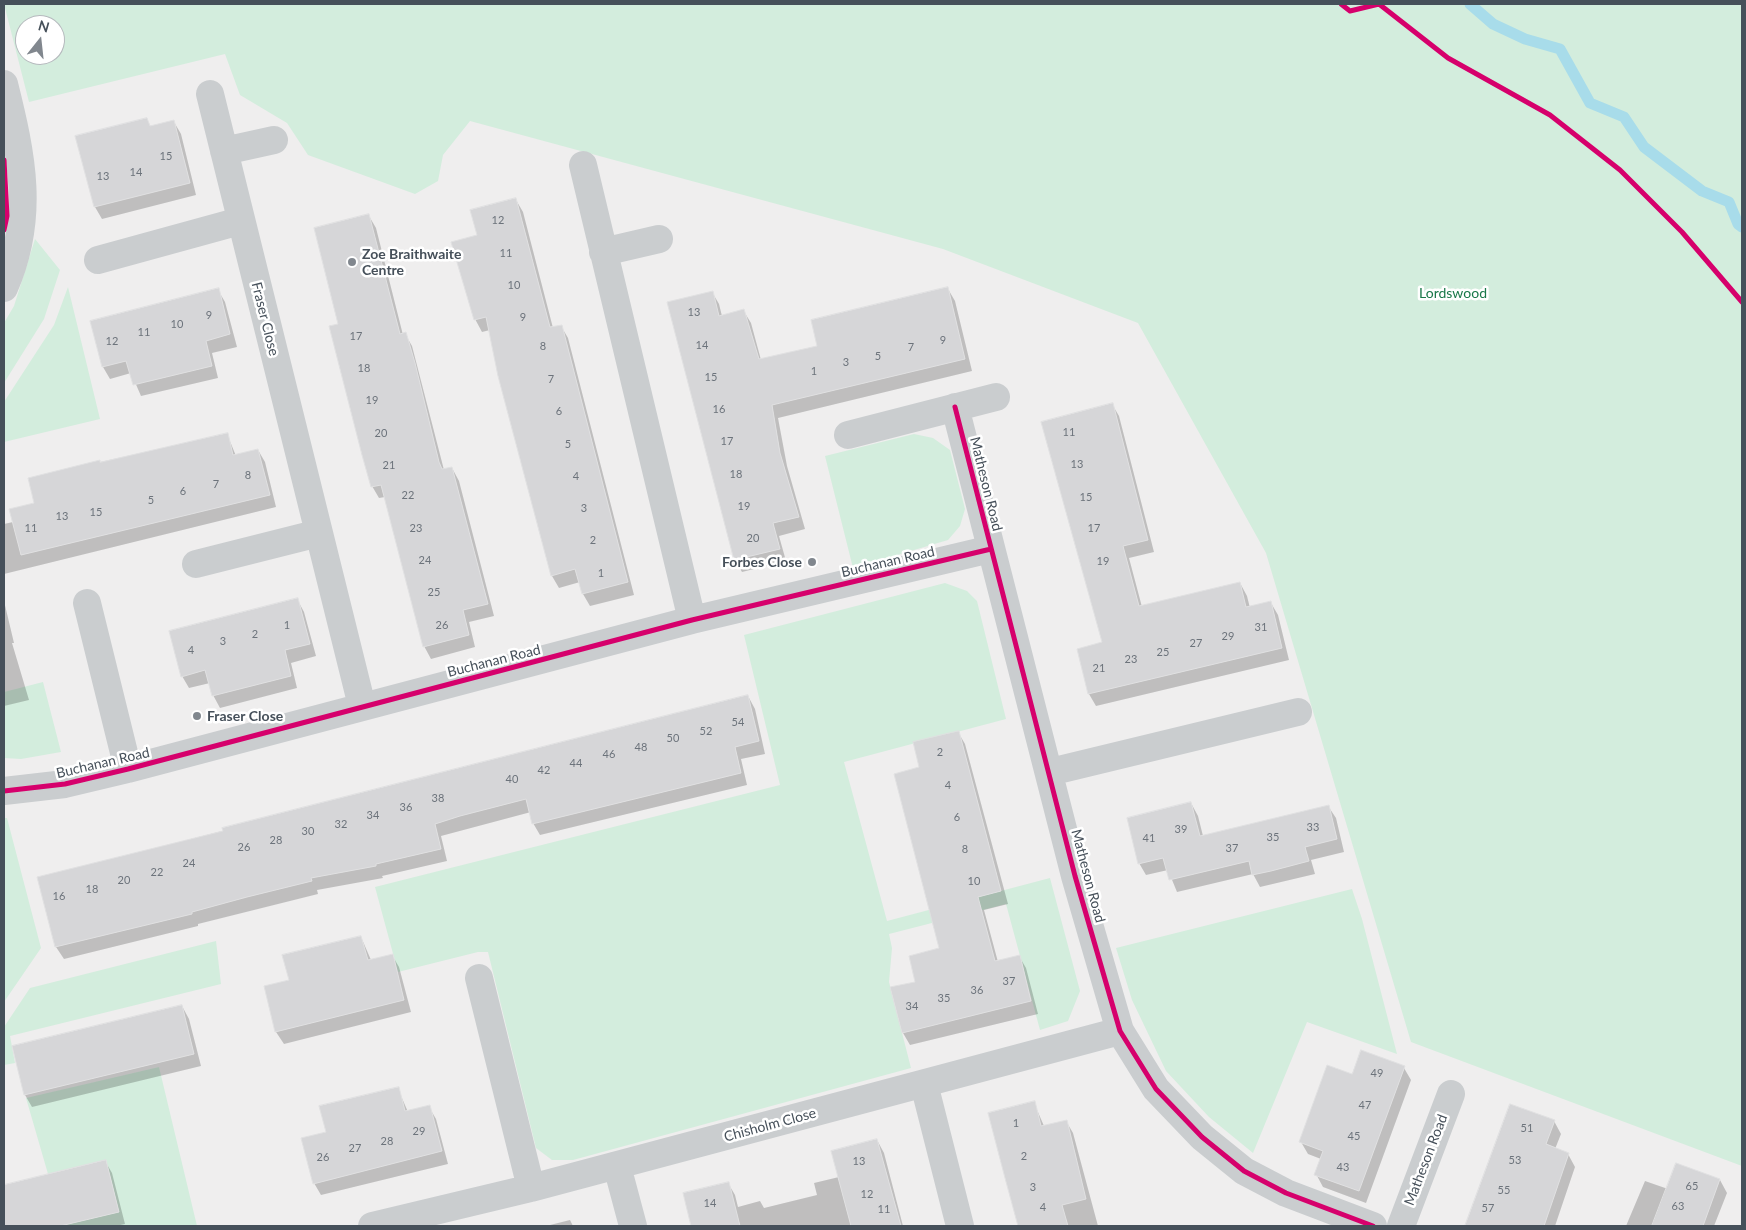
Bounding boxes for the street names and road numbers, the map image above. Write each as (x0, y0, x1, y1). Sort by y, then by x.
street label: Fraser Close (248, 280, 282, 358)
street label: Matheson Road (966, 435, 1006, 533)
street label: Buchanan Road (840, 543, 936, 581)
street label: Buchanan Road (446, 641, 542, 681)
street label: Buchanan Road (55, 744, 151, 782)
street label: Matheson Road (1067, 827, 1109, 925)
street label: Chisholm Close (722, 1105, 818, 1145)
street label: Matheson Road (1401, 1112, 1451, 1208)

